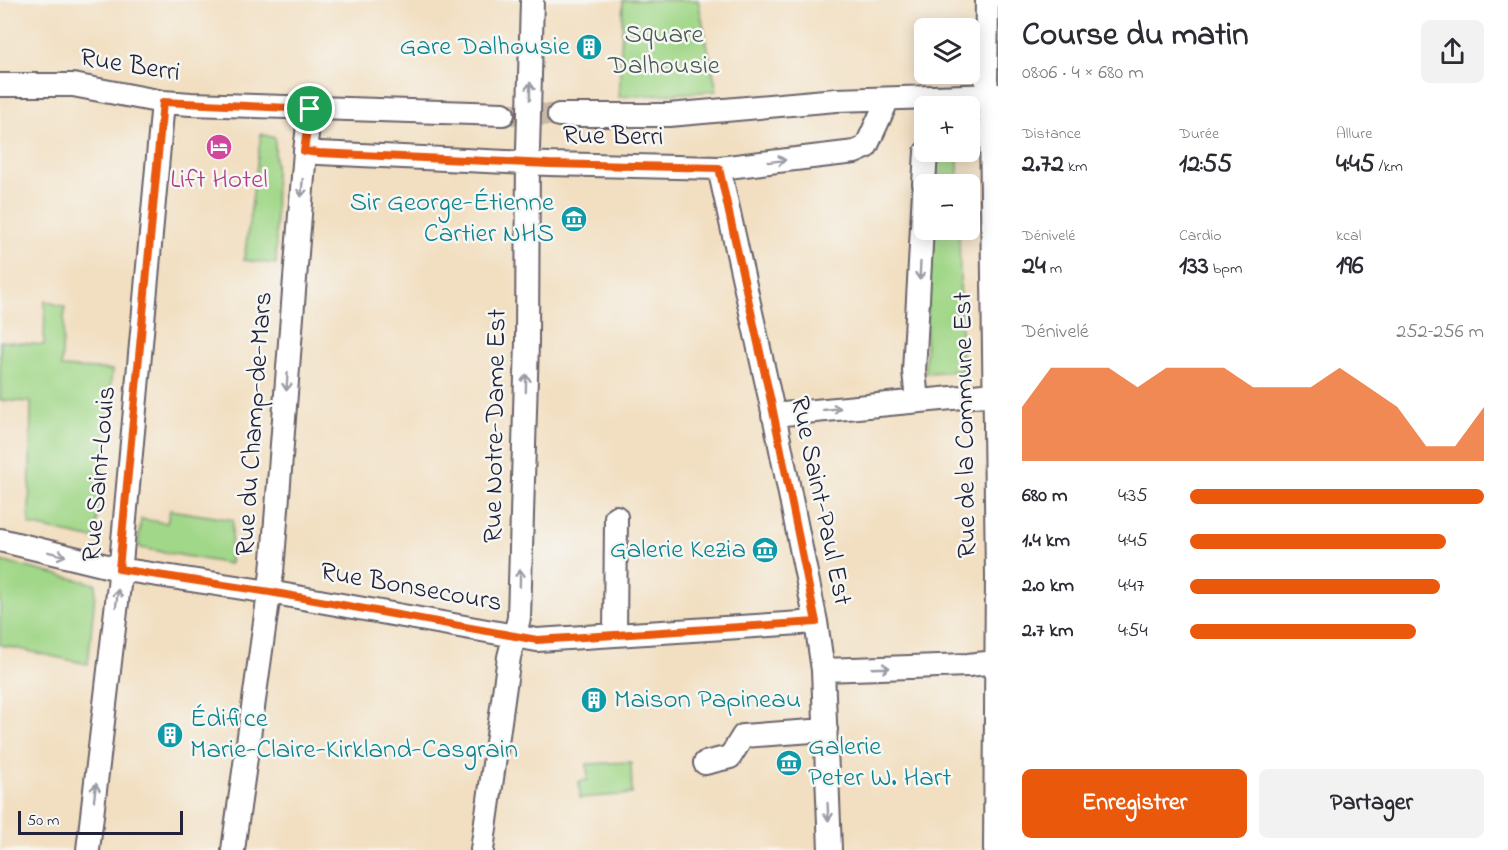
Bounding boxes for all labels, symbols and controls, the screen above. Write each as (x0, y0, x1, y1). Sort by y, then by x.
text: Course du matin (1022, 12, 1248, 60)
park label: Square Dalhousie (607, 16, 721, 86)
map controls (914, 18, 980, 240)
button: layers (914, 18, 980, 84)
button: share (1421, 20, 1484, 83)
place label: Gare Dalhousie (399, 28, 571, 67)
building icon: Gare Dalhousie (574, 32, 604, 62)
street label: Rue Berri (77, 39, 183, 93)
text: 08:06 · 4 × 680 m (1022, 59, 1144, 88)
one-way arrow (524, 82, 536, 102)
pin (284, 83, 335, 134)
icon: arrive (293, 92, 326, 125)
button: + (914, 96, 980, 162)
street label: Rue Berri (562, 117, 664, 157)
text: Distance (1022, 122, 1081, 146)
text: Durée (1179, 122, 1219, 146)
text: Allure (1336, 122, 1372, 146)
hotel icon: Lift Hotel (204, 132, 234, 162)
text: 2.72 (1022, 146, 1064, 184)
text: 12:55 (1179, 146, 1232, 184)
text: 4:45 (1336, 146, 1375, 184)
one-way arrow (766, 155, 786, 166)
text: km (1064, 155, 1087, 179)
text: /km (1375, 155, 1403, 179)
place label: Lift Hotel (170, 161, 268, 200)
button: − (914, 174, 980, 240)
one-way arrow (296, 177, 307, 197)
place label: Sir George-Étienne Cartier NHS (350, 184, 555, 254)
museum icon: Sir George-Étienne Cartier NHS (559, 204, 589, 234)
text: Dénivelé (1022, 224, 1075, 248)
text: Cardio (1179, 224, 1222, 248)
text: kcal (1336, 224, 1361, 248)
text: 24 (1022, 248, 1046, 286)
text: 133 (1179, 248, 1209, 286)
text: 196 (1336, 248, 1364, 286)
text: m (1046, 257, 1062, 281)
text: bpm (1209, 257, 1242, 281)
one-way arrow (914, 260, 925, 280)
street label: Rue du Champ-de-Mars (226, 291, 284, 557)
street label: Rue de la Commune Est (944, 291, 988, 559)
street label: Rue Notre-Dame Est (474, 308, 518, 544)
text: Dénivelé (1022, 318, 1089, 347)
text: 252–256 m (1396, 318, 1484, 347)
one-way arrow (281, 372, 292, 392)
one-way arrow (520, 374, 531, 394)
street label: Rue Saint-Louis (73, 384, 127, 564)
street label: Rue Saint-Paul Est (779, 393, 861, 609)
one-way arrow (821, 403, 841, 414)
text: 680 m (1022, 482, 1067, 511)
text: 4:35 (1118, 482, 1148, 511)
text: 1.4 km (1022, 527, 1070, 556)
text: 4:45 (1118, 527, 1148, 556)
place label: Galerie Kezia (610, 531, 746, 570)
museum icon: Galerie Kezia (750, 535, 780, 565)
one-way arrow (47, 548, 66, 560)
street label: Rue Bonsecours (317, 553, 505, 623)
one-way arrow (515, 569, 526, 589)
text: 2.0 km (1022, 572, 1074, 601)
text: 4:47 (1118, 572, 1144, 601)
one-way arrow (112, 589, 123, 609)
text: 2.7 km (1022, 617, 1074, 646)
text: 4:54 (1118, 617, 1148, 646)
one-way arrow (870, 662, 890, 674)
place label: Maison Papineau (614, 681, 801, 720)
building icon: Maison Papineau (579, 685, 609, 715)
place label: Édifice Marie-Claire-Kirkland-Casgrain (190, 700, 518, 770)
building icon: Édifice Marie-Claire-Kirkland-Casgrain (155, 720, 185, 750)
place label: Galerie Peter W. Hart (808, 728, 951, 798)
museum icon: Galerie Peter W. Hart (774, 748, 804, 778)
button: Enregistrer (1022, 769, 1247, 838)
button: Partager (1259, 769, 1484, 838)
one-way arrow (89, 782, 100, 802)
one-way arrow (823, 802, 834, 822)
scale bar (18, 808, 183, 836)
text: 50 m (27, 809, 59, 833)

